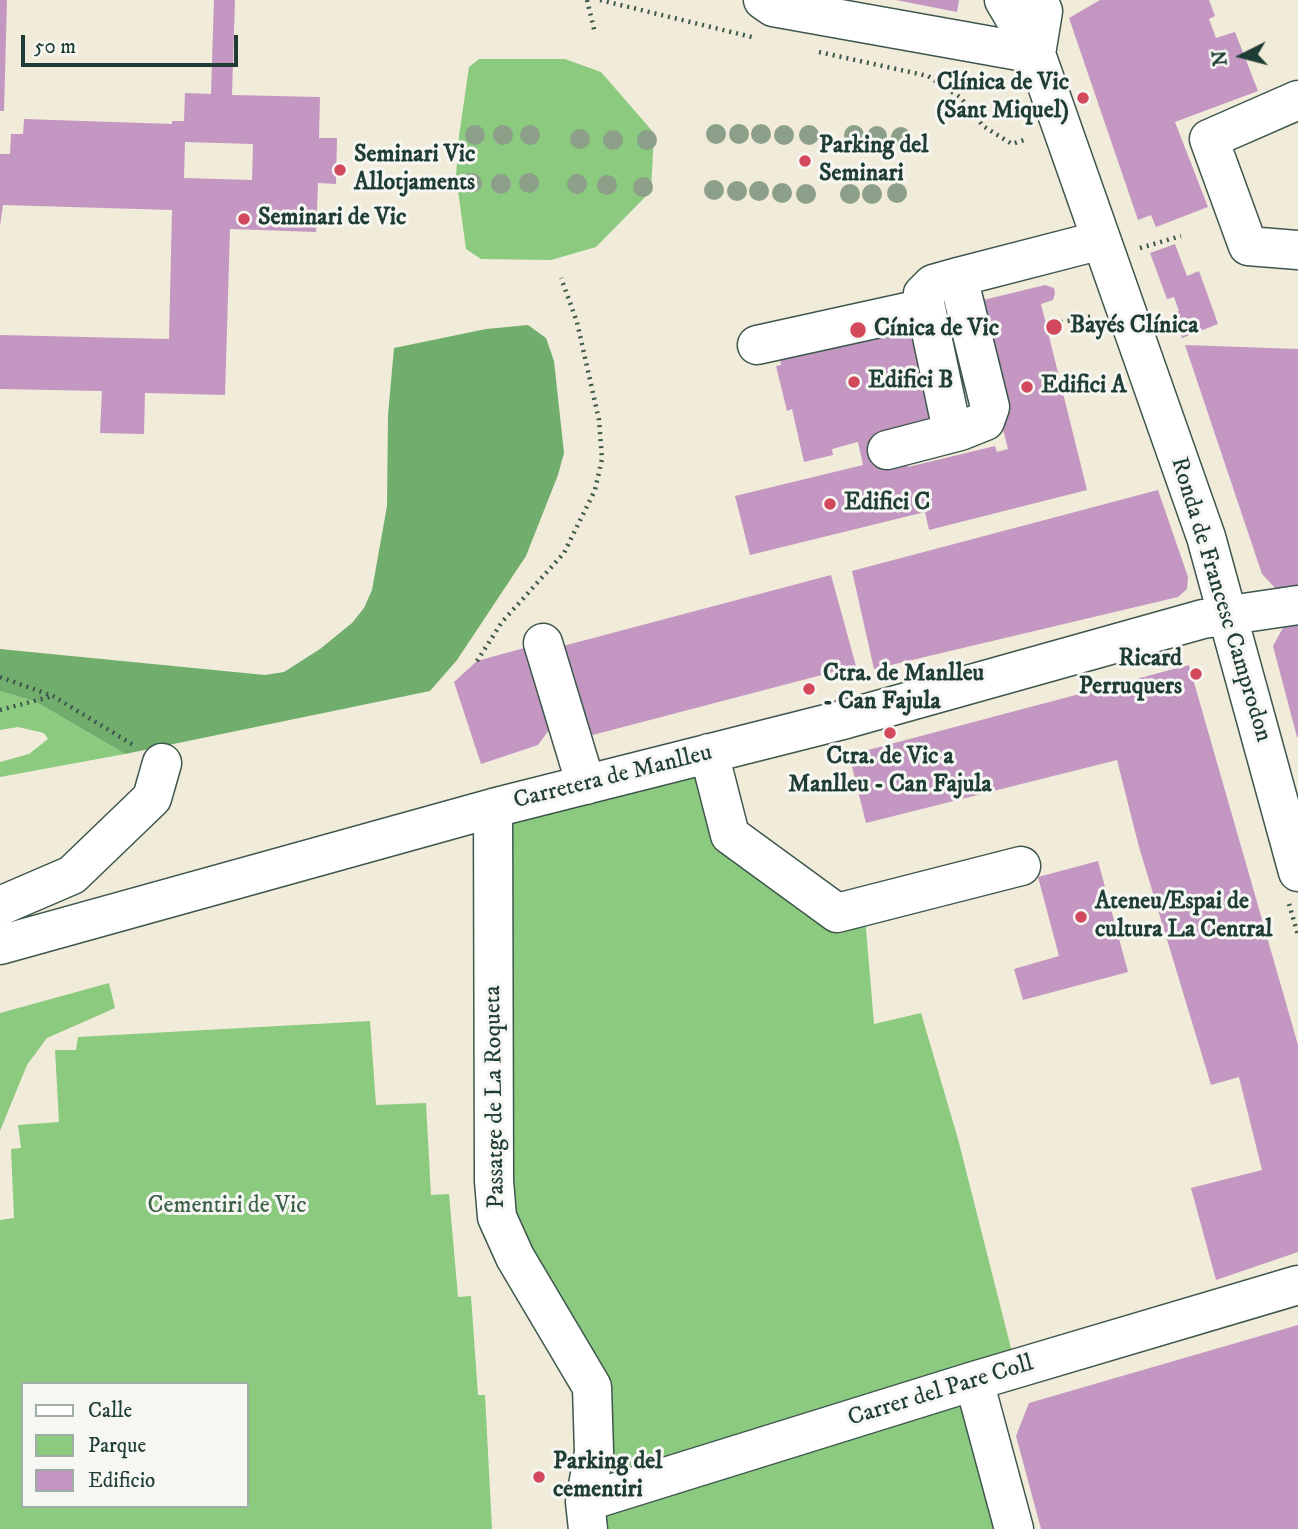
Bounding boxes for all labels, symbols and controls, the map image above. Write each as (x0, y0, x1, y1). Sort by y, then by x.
scale bar (24, 21, 242, 65)
north arrow (1207, 21, 1277, 91)
text: 50 m (34, 34, 76, 60)
text: N (1208, 49, 1233, 67)
place label: Clínica de Vic (Sant Miquel) (936, 70, 1069, 126)
marker: Clínica de Vic (Sant Miquel) (1075, 90, 1091, 106)
place label: Parking del Seminari (819, 133, 929, 189)
place label: Seminari Vic Allotjaments (354, 142, 475, 198)
marker: Parking del Seminari (797, 153, 813, 169)
marker: Seminari Vic Allotjaments (332, 162, 348, 178)
place label: Seminari de Vic (258, 205, 406, 233)
marker: Seminari de Vic (236, 211, 252, 227)
place label: Bayés Clínica (1070, 313, 1198, 341)
place label: Cínica de Vic (874, 316, 999, 344)
marker: Bayés Clínica (1044, 317, 1064, 337)
marker: Cínica de Vic (848, 320, 868, 340)
place label: Edifici B (868, 368, 954, 396)
place label: Edifici A (1041, 373, 1127, 401)
marker: Edifici B (846, 374, 862, 390)
marker: Edifici A (1019, 379, 1035, 395)
street label: Ronda de Francesc Camprodon (1163, 454, 1277, 746)
place label: Edifici C (844, 490, 930, 518)
marker: Edifici C (822, 496, 838, 512)
place label: Ricard Perruquers (1079, 646, 1182, 702)
place label: Ctra. de Manlleu - Can Fajula (823, 661, 984, 717)
marker: Ricard Perruquers (1188, 666, 1204, 682)
marker: Ctra. de Manlleu - Can Fajula (801, 681, 817, 697)
marker: Ctra. de Vic a Manlleu - Can Fajula (882, 725, 898, 741)
street label: Carretera de Manlleu (511, 739, 715, 817)
place label: Ctra. de Vic a Manlleu - Can Fajula (788, 744, 992, 800)
place label: Ateneu/Espai de cultura La Central (1095, 889, 1273, 945)
marker: Ateneu/Espai de cultura La Central (1073, 909, 1089, 925)
street label: Passatge de La Roqueta (480, 985, 512, 1209)
park label: Cementiri de Vic (148, 1193, 306, 1221)
street label: Carrer del Pare Coll (845, 1350, 1037, 1434)
legend (21, 1382, 248, 1508)
text: Calle (88, 1398, 132, 1424)
text: Parque (88, 1433, 146, 1459)
place label: Parking del cementiri (553, 1449, 663, 1505)
text: Edificio (88, 1468, 155, 1494)
marker: Parking del cementiri (531, 1469, 547, 1485)

